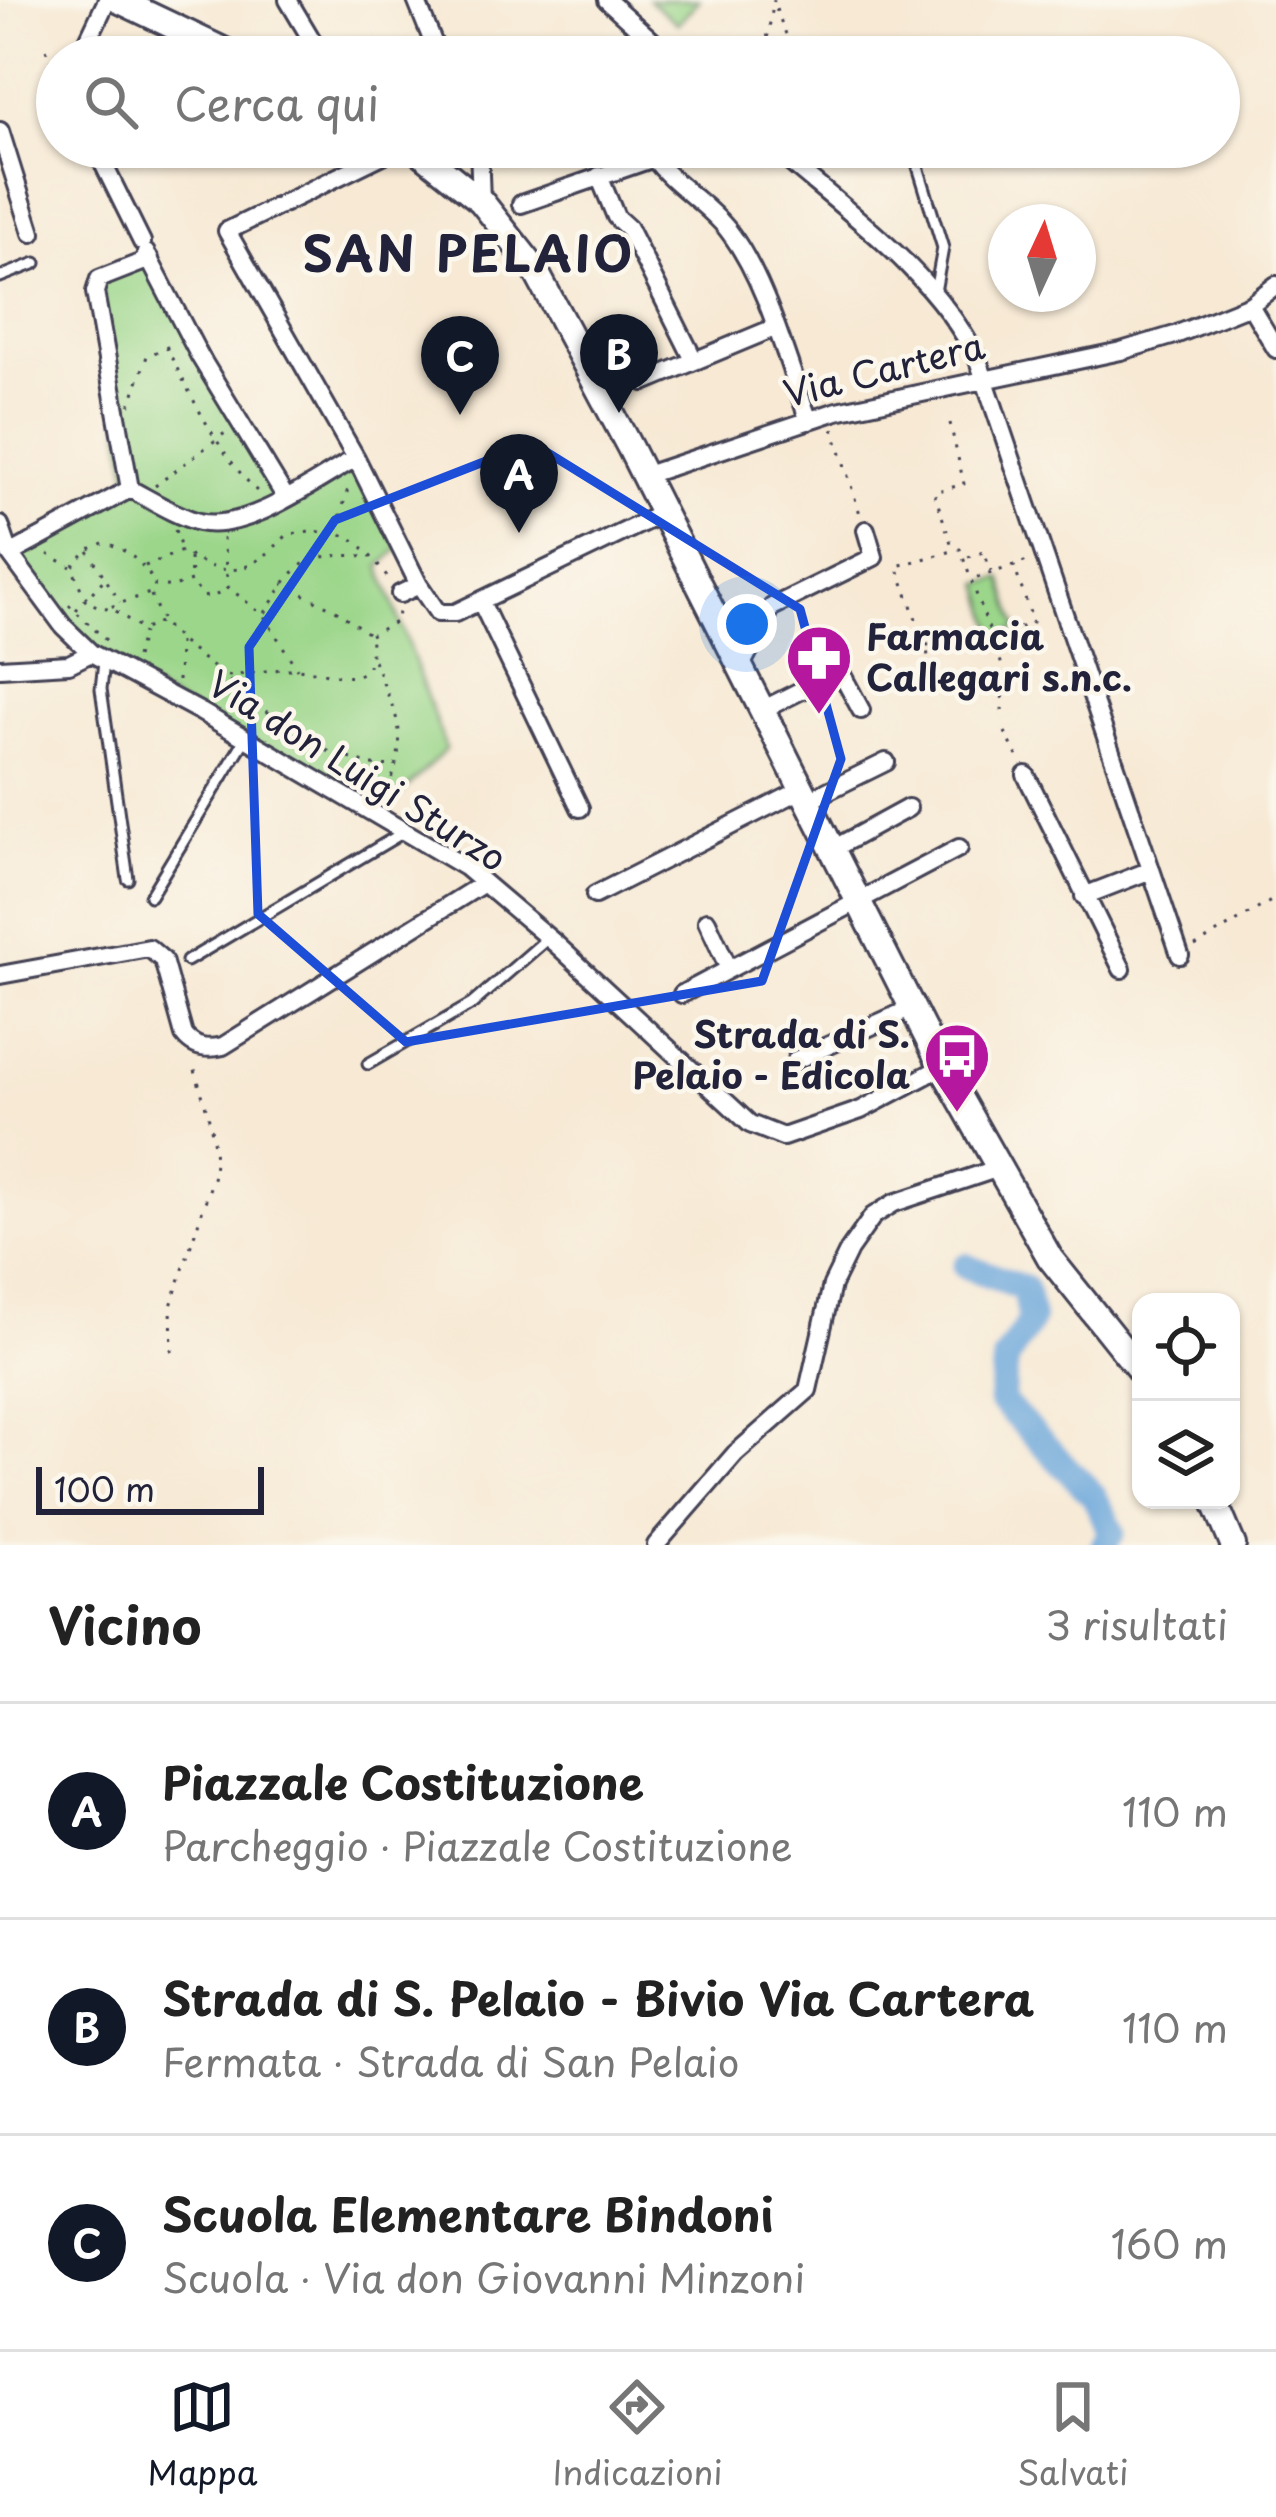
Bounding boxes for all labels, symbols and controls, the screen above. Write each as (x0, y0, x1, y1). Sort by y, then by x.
search box (36, 36, 1240, 168)
text: Cerca qui (174, 68, 379, 136)
icon: search (78, 69, 144, 135)
north arrow (988, 204, 1096, 312)
district label: SAN PELAIO (303, 216, 635, 288)
pin: B (580, 314, 658, 413)
pin: C (421, 316, 499, 415)
street label: Via Cartera (777, 317, 990, 419)
pin: A (480, 434, 558, 533)
your location (717, 594, 777, 654)
place label: Farmacia Callegari s.n.c. (866, 608, 1132, 703)
pharmacy icon: Farmacia Callegari s.n.c. (784, 623, 854, 717)
street label: Via don Luigi Sturzo (198, 655, 518, 883)
place label: Strada di S. Pelaio - Edicola (632, 1006, 911, 1101)
bus stop icon: Strada di S. Pelaio - Edicola (922, 1021, 992, 1115)
map controls (1132, 1293, 1240, 1509)
button: locate (1132, 1293, 1240, 1401)
button: layers (1132, 1401, 1240, 1509)
scale bar (36, 1461, 264, 1514)
text: 100 m (54, 1463, 155, 1513)
text: Vicino (48, 1585, 201, 1662)
text: 3 risultati (1045, 1594, 1228, 1653)
text: Piazzale Costituzione (162, 1747, 644, 1815)
text: A (72, 1781, 102, 1840)
text: 110 m (1122, 1781, 1228, 1840)
text: Parcheggio · Piazzale Costituzione (162, 1815, 793, 1874)
text: Strada di S. Pelaio - Bivio Via Cartera (162, 1963, 1034, 2031)
text: B (74, 1997, 100, 2056)
text: 110 m (1122, 1997, 1228, 2056)
text: Fermata · Strada di San Pelaio (162, 2031, 739, 2090)
text: Scuola Elementare Bindoni (162, 2179, 773, 2247)
text: C (72, 2213, 102, 2272)
text: 160 m (1111, 2213, 1228, 2272)
text: Scuola · Via don Giovanni Minzoni (162, 2247, 805, 2306)
tab: Mappa (148, 2374, 257, 2496)
tab: Indicazioni (552, 2374, 723, 2496)
tab: Salvati (1018, 2374, 1128, 2496)

